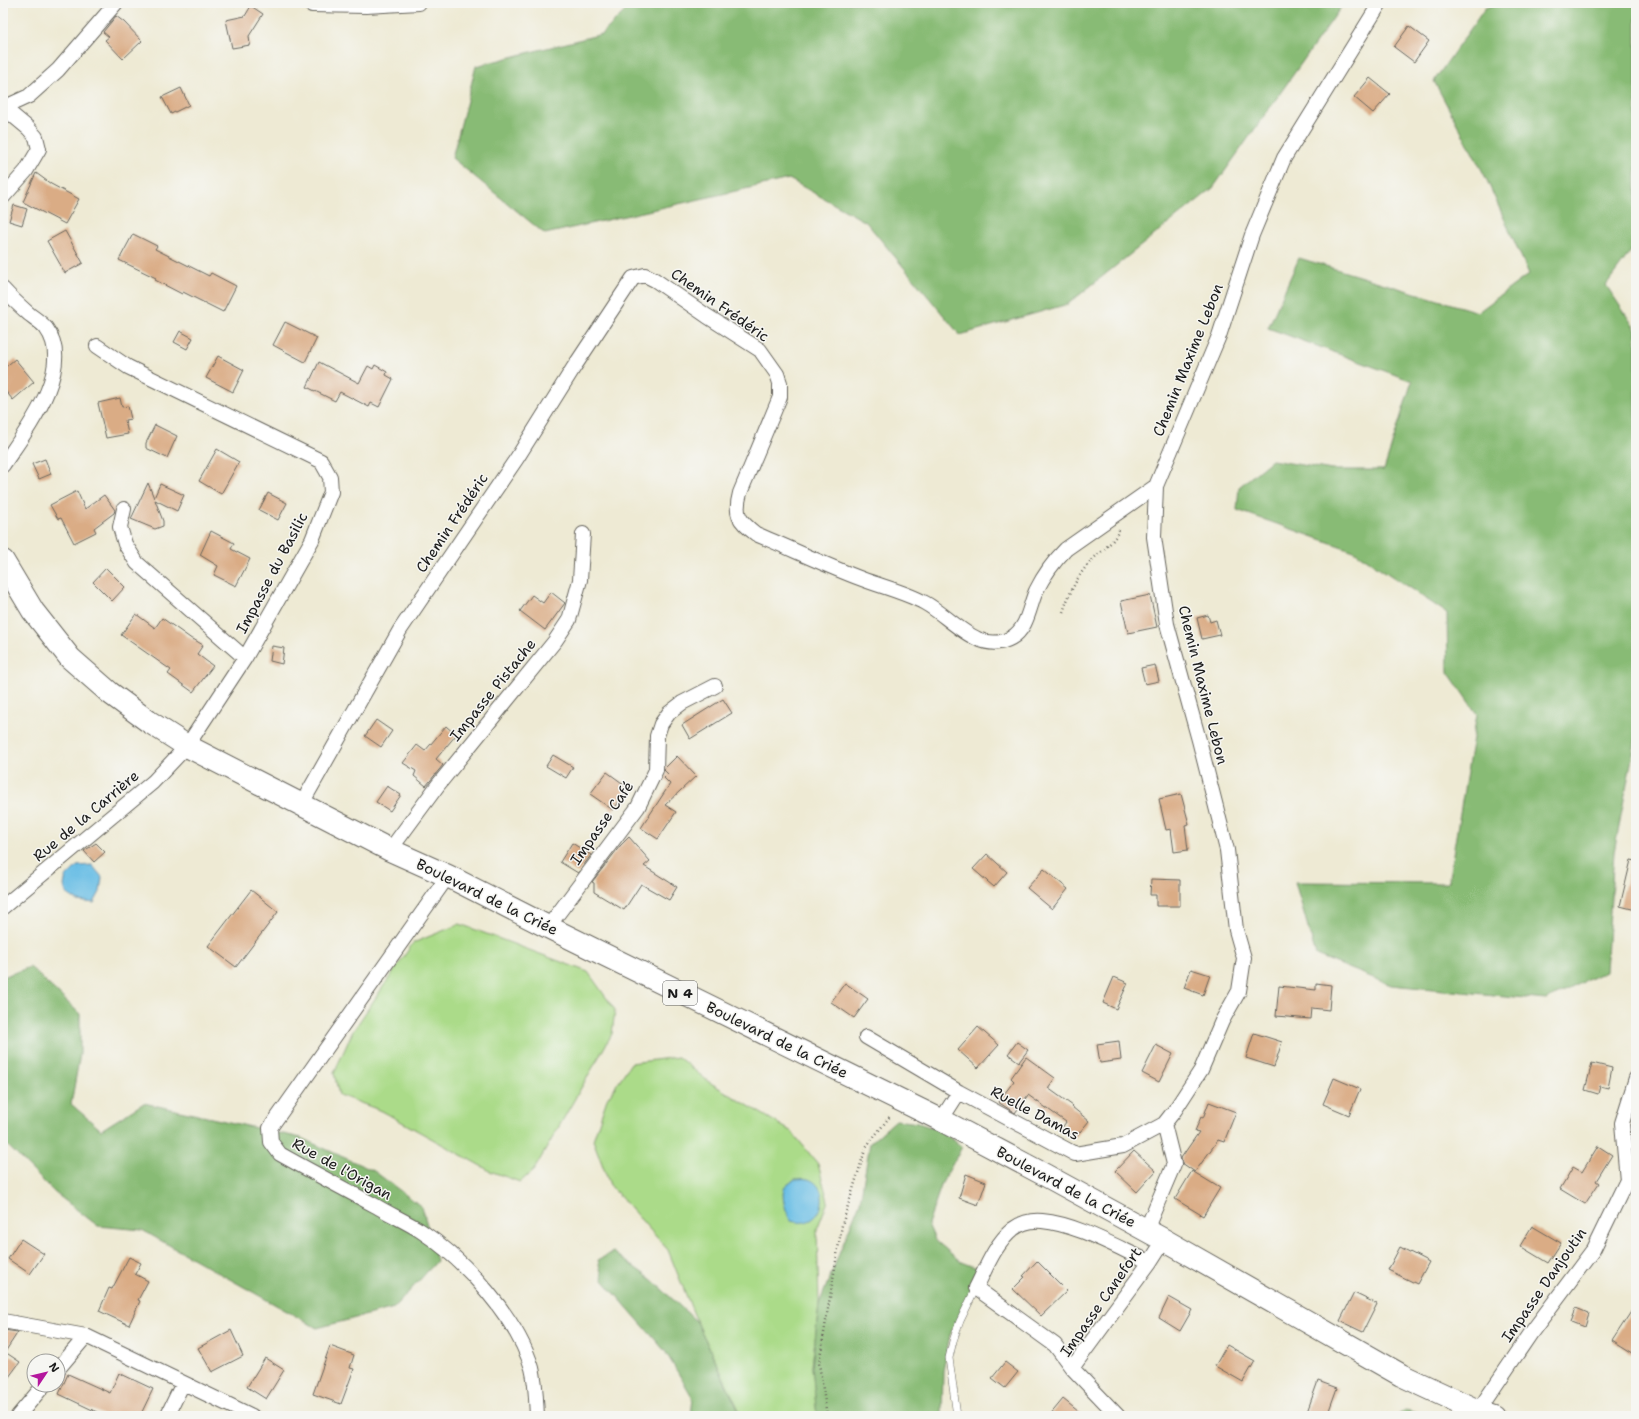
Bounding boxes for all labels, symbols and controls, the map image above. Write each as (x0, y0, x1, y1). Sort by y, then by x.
street label: Chemin Frédéric (667, 264, 773, 346)
street label: Chemin Maxime Lebon (1148, 281, 1228, 439)
street label: Chemin Frédéric (411, 469, 493, 577)
street label: Impasse du Basilic (232, 509, 312, 637)
street label: Chemin Maxime Lebon (1174, 603, 1232, 767)
street label: Impasse Pistache (445, 635, 541, 745)
street label: Rue de la Carrière (29, 766, 143, 866)
street label: Impasse Café (566, 777, 638, 869)
street label: Boulevard de la Criée (413, 854, 561, 940)
road number: N 4 (663, 981, 697, 1005)
street label: Boulevard de la Criée (703, 997, 851, 1083)
street label: Ruelle Damas (987, 1081, 1083, 1145)
street label: Rue de l'Origan (289, 1133, 395, 1205)
street label: Boulevard de la Criée (993, 1142, 1139, 1232)
street label: Impasse Danjoutin (1497, 1224, 1591, 1346)
street label: Impasse Canefort (1056, 1243, 1146, 1361)
north arrow (26, 1353, 66, 1393)
text: N (45, 1360, 63, 1376)

